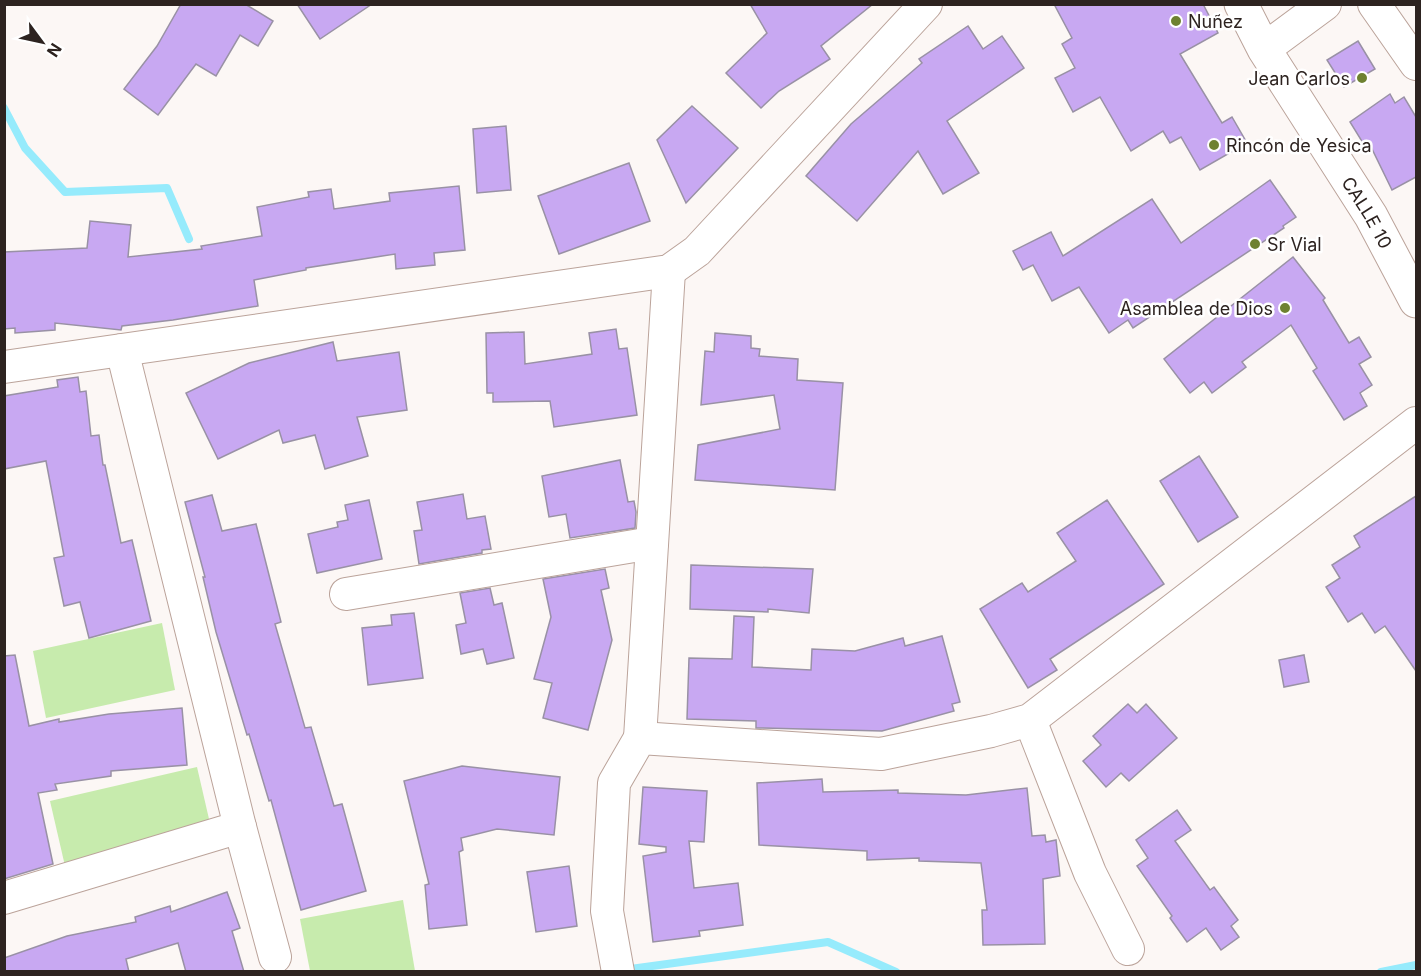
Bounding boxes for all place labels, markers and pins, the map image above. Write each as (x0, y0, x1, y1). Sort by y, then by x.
place label: Nuñez (1188, 11, 1243, 32)
marker: Nuñez (1169, 14, 1183, 28)
place label: Jean Carlos (1248, 68, 1350, 89)
marker: Jean Carlos (1355, 71, 1369, 85)
place label: Rincón de Yesica (1226, 135, 1372, 156)
marker: Rincón de Yesica (1207, 138, 1221, 152)
place label: Sr Vial (1267, 234, 1322, 255)
marker: Sr Vial (1248, 237, 1262, 251)
place label: Asamblea de Dios (1120, 298, 1273, 319)
marker: Asamblea de Dios (1278, 301, 1292, 315)

